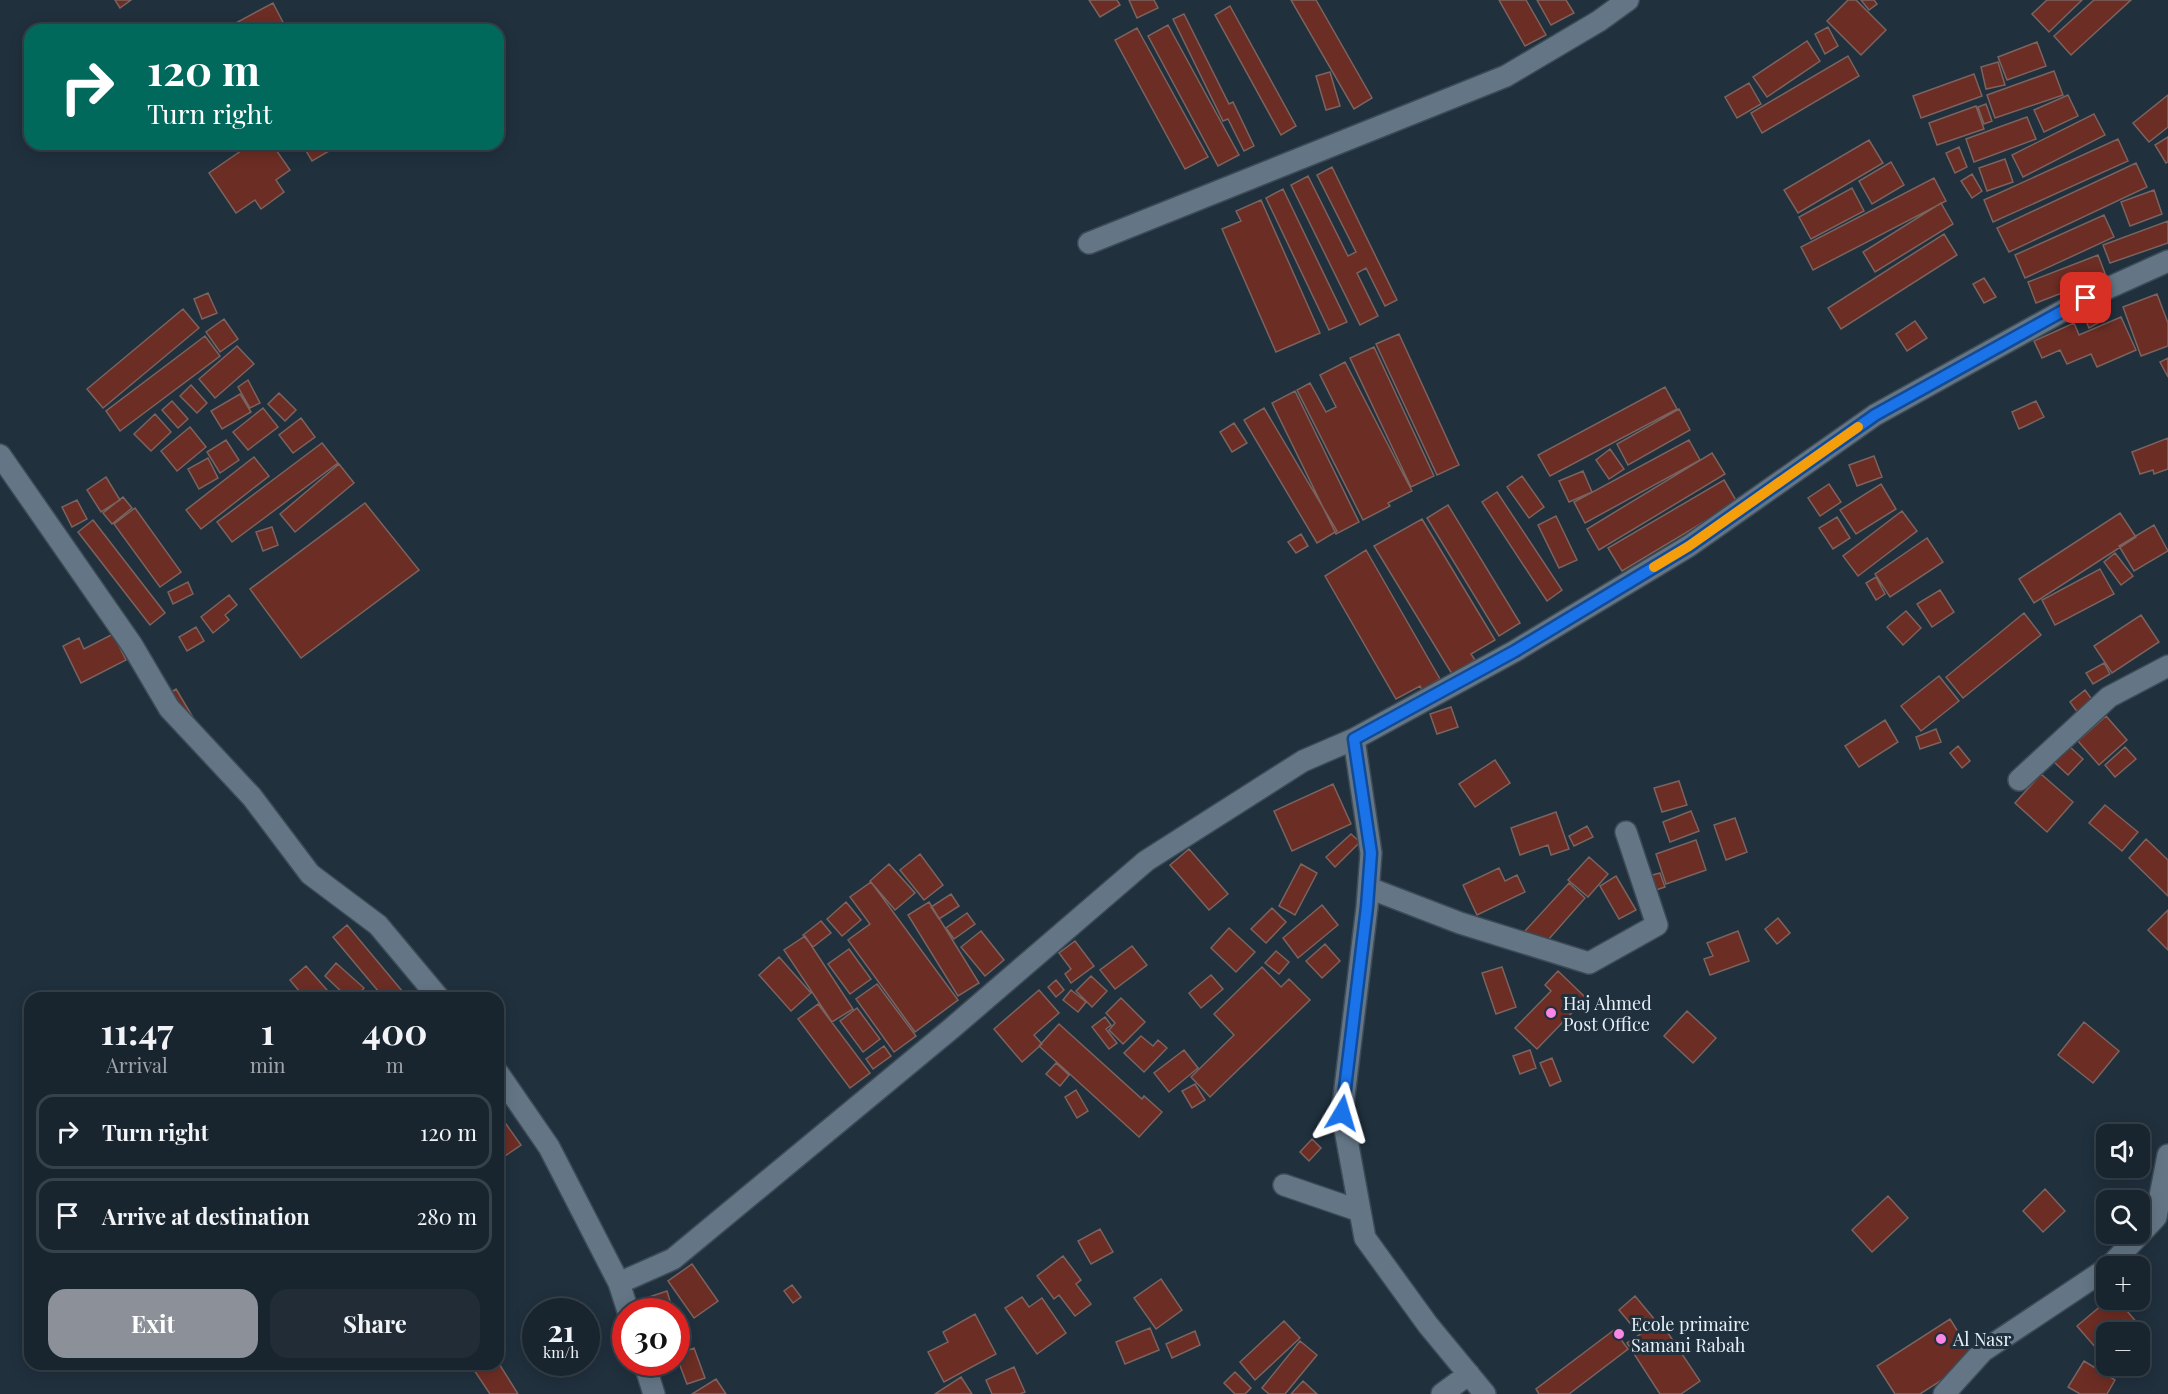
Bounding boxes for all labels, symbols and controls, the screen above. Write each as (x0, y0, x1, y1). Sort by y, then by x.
text: 120 m (147, 41, 260, 97)
icon: right (48, 48, 126, 126)
text: Turn right (147, 95, 272, 131)
pin (2060, 272, 2111, 323)
icon: arrive (2069, 281, 2102, 314)
place label: Haj Ahmed Post Office (1563, 991, 1652, 1036)
text: 11:47 (101, 1006, 173, 1054)
text: 1 (261, 1006, 275, 1054)
text: 400 (362, 1006, 428, 1054)
marker: Haj Ahmed Post Office (1544, 1006, 1558, 1020)
text: Arrival (106, 1051, 168, 1078)
text: min (250, 1051, 286, 1078)
text: m (386, 1051, 404, 1078)
position arrow (1310, 1081, 1374, 1145)
icon: right (51, 1115, 84, 1148)
text: Turn right (102, 1117, 208, 1147)
text: 120 m (420, 1117, 477, 1147)
map controls (2096, 1124, 2150, 1376)
button: sound (2096, 1124, 2150, 1178)
button: search (2096, 1190, 2150, 1244)
icon: arrive (51, 1199, 84, 1232)
text: Arrive at destination (102, 1201, 310, 1231)
text: 280 m (417, 1201, 477, 1231)
button: + (2096, 1256, 2150, 1310)
button: Exit (48, 1289, 258, 1358)
button: Share (270, 1289, 480, 1358)
speed limit sign: 30 (612, 1298, 690, 1376)
text: 21 (547, 1310, 575, 1350)
place label: Ecole primaire Samani Rabah (1631, 1312, 1750, 1357)
button: − (2096, 1322, 2150, 1376)
marker: Ecole primaire Samani Rabah (1612, 1327, 1626, 1341)
place label: Al Nasr (1952, 1327, 2011, 1351)
marker: Al Nasr (1934, 1332, 1948, 1346)
text: km/h (543, 1342, 579, 1362)

